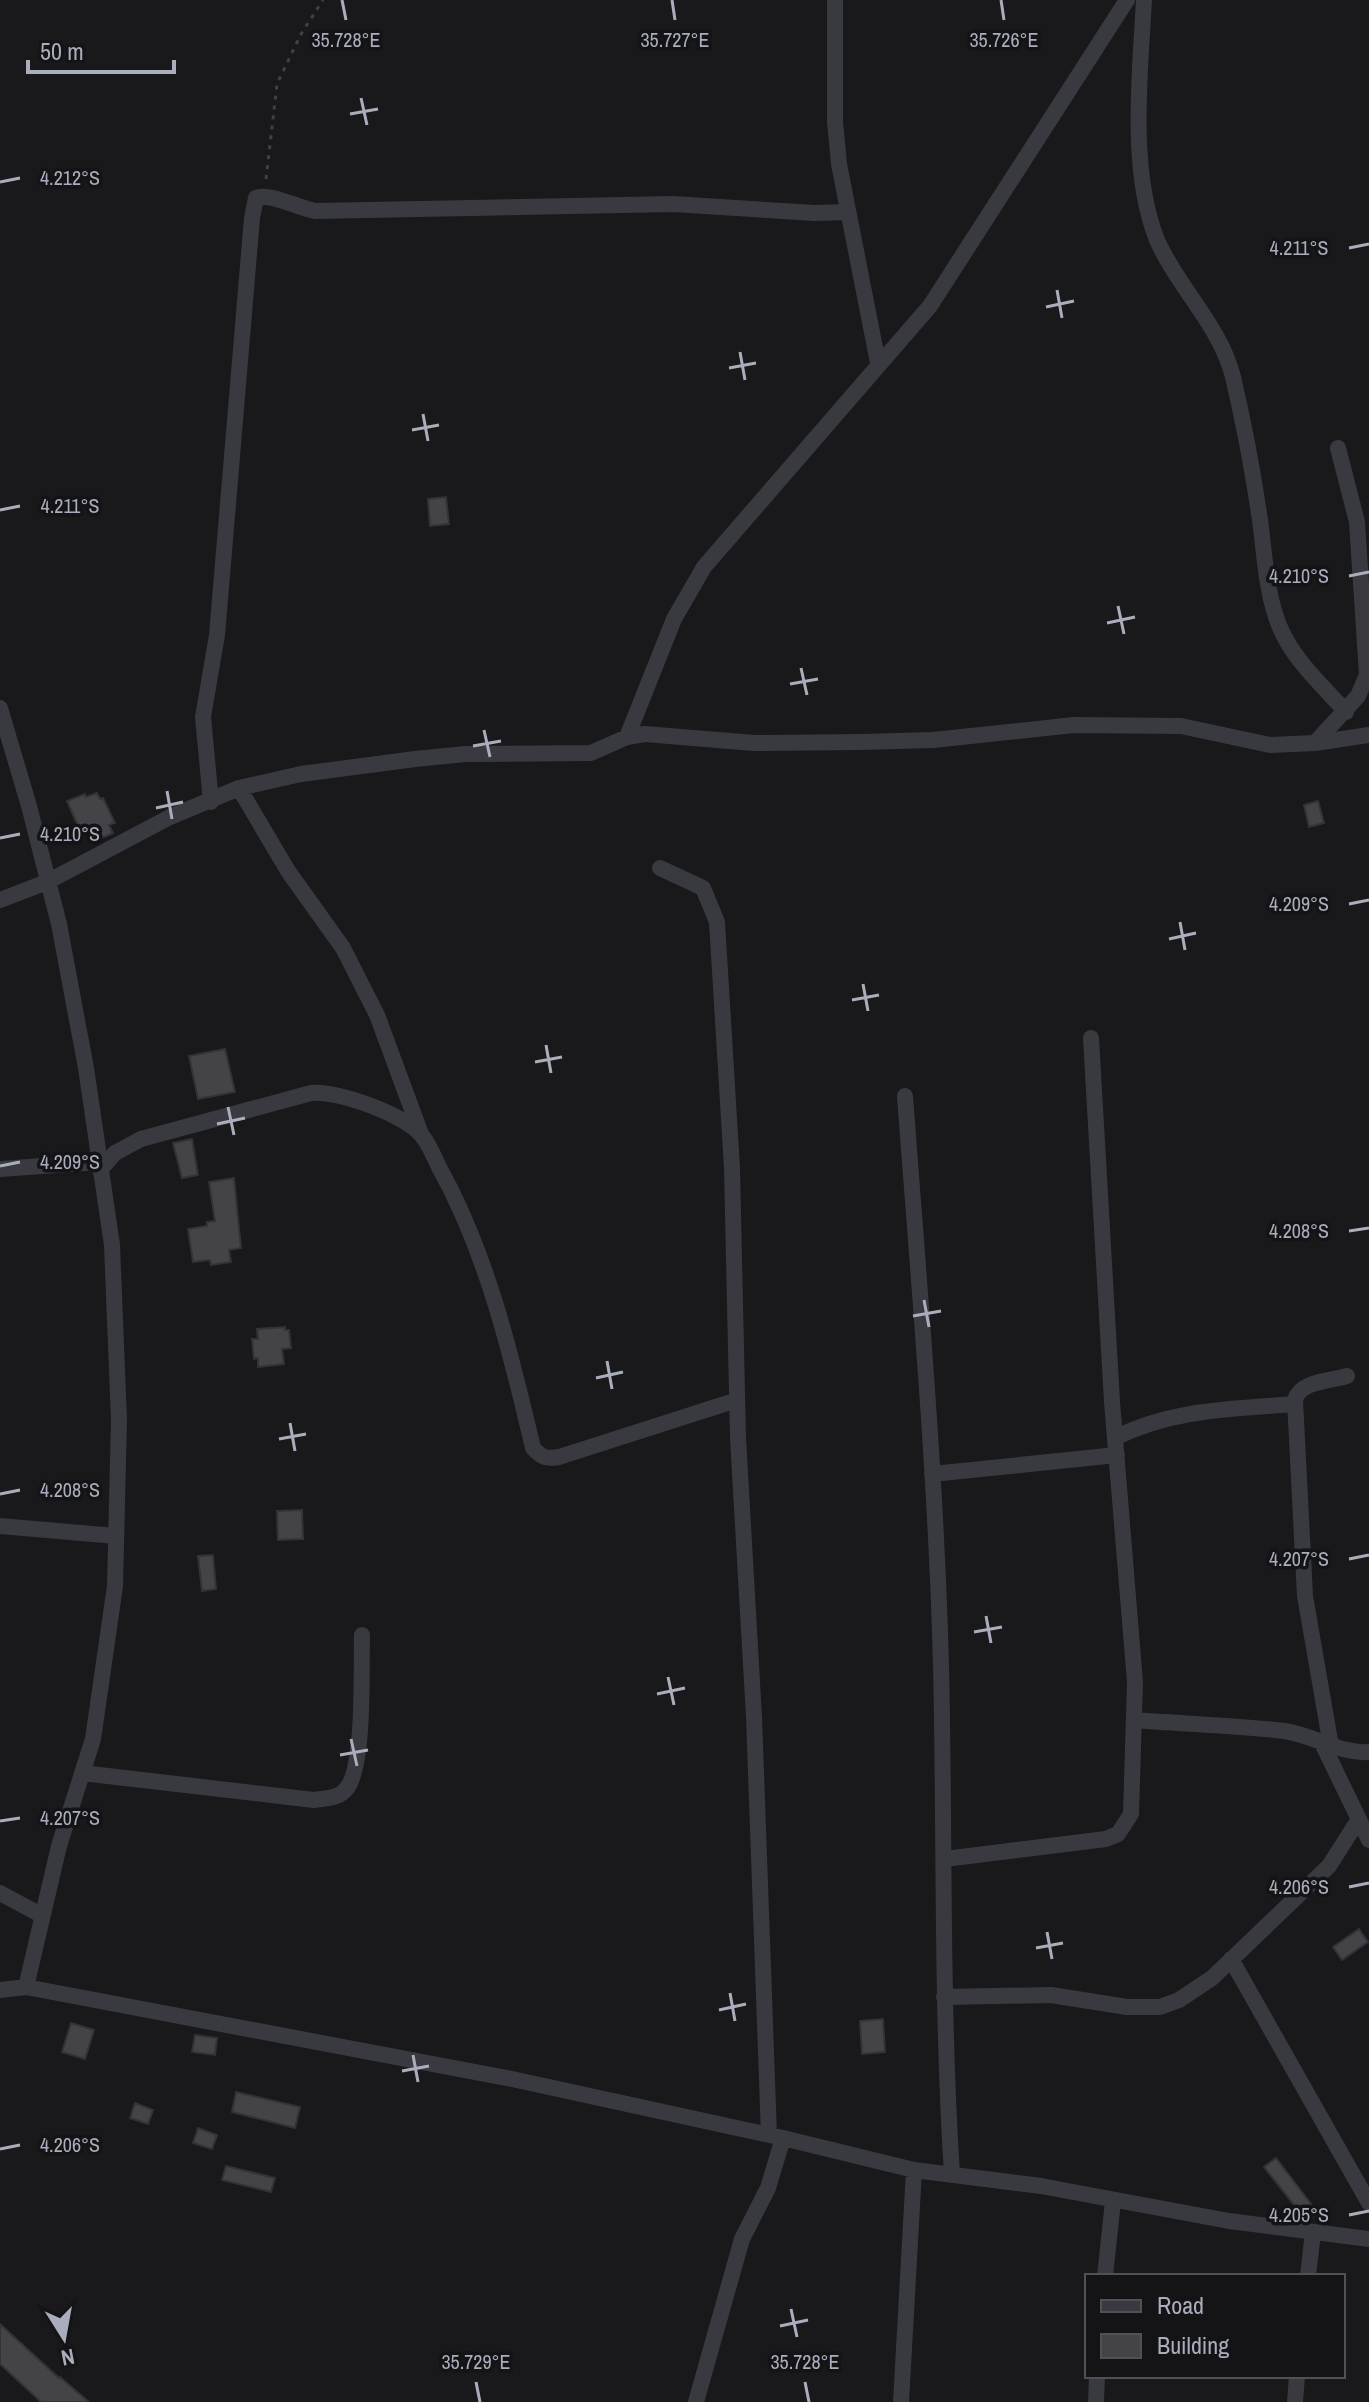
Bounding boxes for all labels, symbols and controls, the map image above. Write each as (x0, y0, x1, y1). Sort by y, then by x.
scale bar (28, 24, 174, 74)
text: 35.728°E (311, 26, 381, 53)
text: 35.727°E (640, 26, 710, 53)
text: 35.726°E (969, 26, 1039, 53)
text: 50 m (40, 35, 84, 67)
text: 4.212°S (40, 164, 100, 191)
text: 4.211°S (1270, 234, 1328, 261)
text: 4.211°S (41, 492, 99, 519)
text: 4.210°S (1269, 562, 1329, 589)
text: 4.210°S (40, 820, 100, 847)
text: 4.209°S (1269, 890, 1329, 917)
text: 4.209°S (40, 1148, 100, 1175)
text: 4.208°S (1269, 1217, 1329, 1244)
text: 4.208°S (40, 1476, 100, 1503)
text: 4.207°S (1269, 1545, 1329, 1572)
text: 4.207°S (40, 1804, 100, 1831)
text: 4.206°S (1269, 1873, 1329, 1900)
text: 4.206°S (40, 2131, 100, 2158)
text: 4.205°S (1269, 2201, 1329, 2228)
legend (1085, 2274, 1345, 2378)
text: Road (1157, 2289, 1204, 2321)
north arrow (24, 2298, 104, 2378)
text: Building (1157, 2329, 1229, 2361)
text: N (59, 2342, 77, 2374)
text: 35.729°E (441, 2348, 511, 2375)
text: 35.728°E (770, 2348, 840, 2375)

